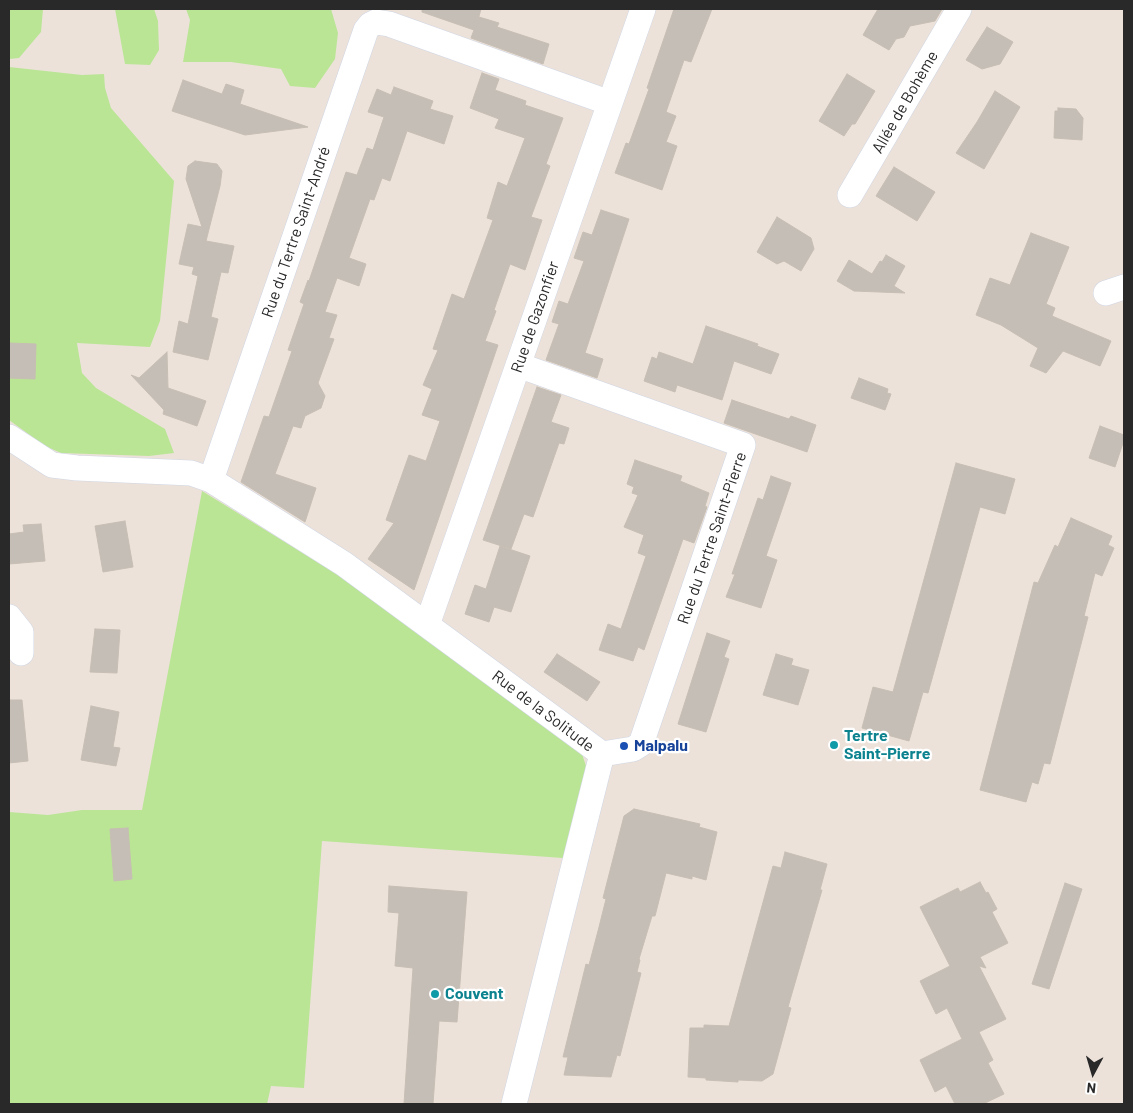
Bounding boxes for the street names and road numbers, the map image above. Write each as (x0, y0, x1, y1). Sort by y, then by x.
street label: Allée de Bohème (868, 47, 942, 157)
street label: Rue du Tertre Saint-André (258, 144, 334, 320)
street label: Rue de Gazonfier (507, 259, 563, 375)
street label: Rue du Tertre Saint-Pierre (674, 449, 750, 627)
street label: Rue de la Solitude (488, 666, 598, 756)

